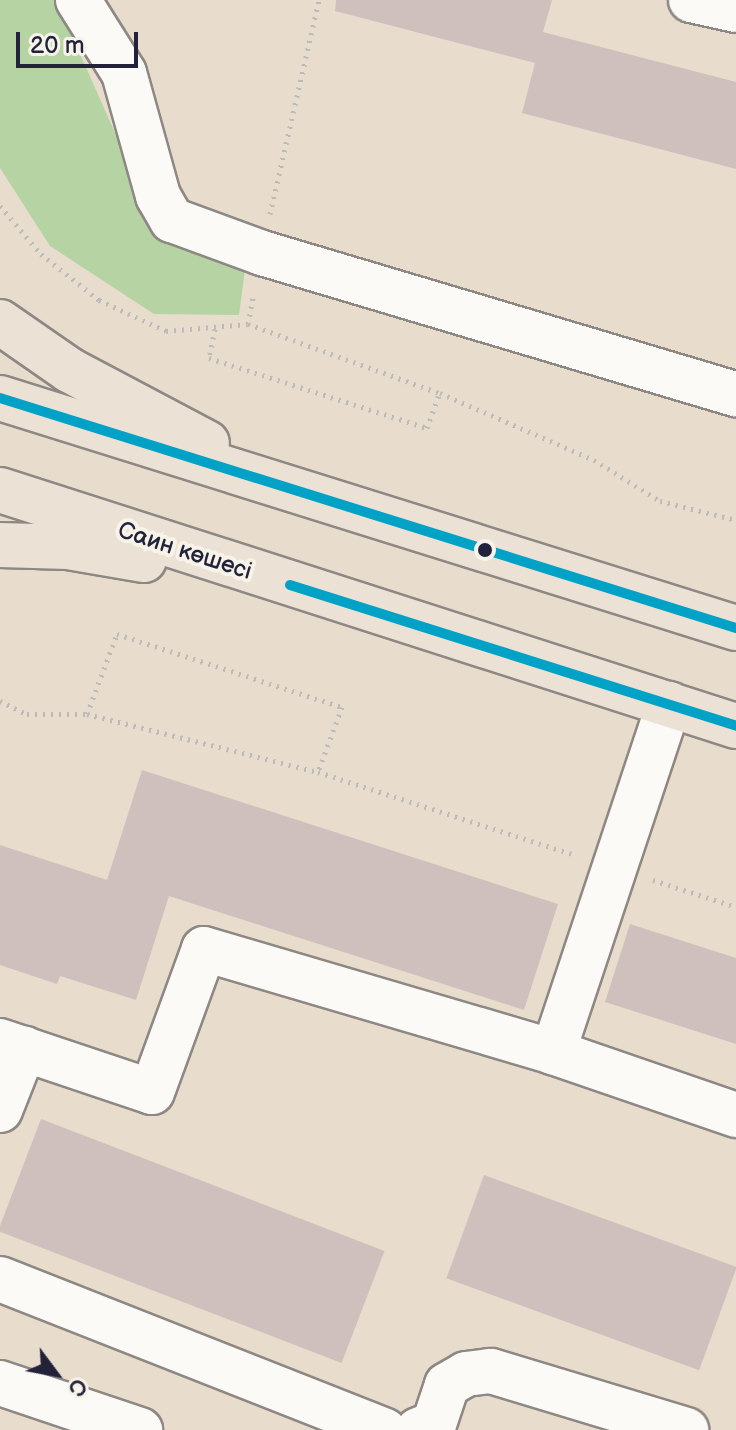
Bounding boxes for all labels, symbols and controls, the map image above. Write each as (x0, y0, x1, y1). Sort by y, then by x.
scale bar (20, 16, 142, 66)
text: 20 m (30, 31, 85, 60)
street label: Саин көшесі (114, 516, 256, 586)
unlabelled marker (477, 542, 493, 558)
north arrow (16, 1334, 96, 1414)
text: С (61, 1373, 92, 1401)

